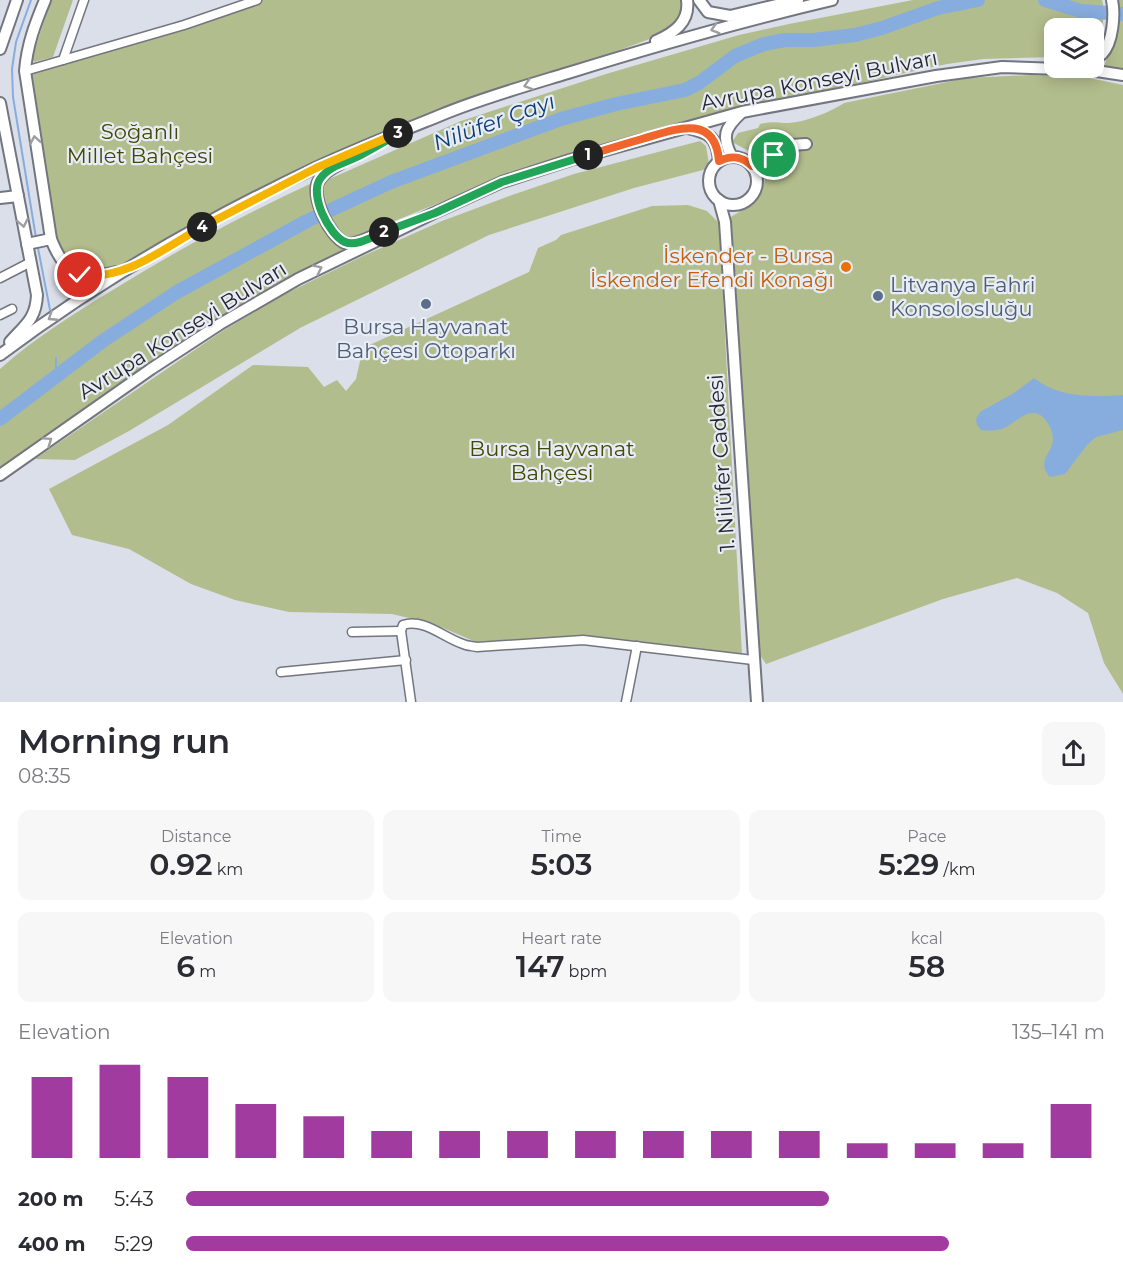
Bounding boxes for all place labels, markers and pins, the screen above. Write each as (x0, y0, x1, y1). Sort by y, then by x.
pin: 3 (383, 118, 413, 148)
pin (748, 129, 799, 180)
pin: 1 (573, 140, 603, 170)
pin: 4 (187, 212, 217, 242)
pin: 2 (369, 217, 399, 247)
place label: İskender - Bursa İskender Efendi Konağı (590, 243, 834, 292)
pin (54, 249, 105, 300)
marker: İskender - Bursa İskender Efendi Konağı (839, 260, 853, 274)
place label: Litvanya Fahri Konsolosluğu (890, 272, 1036, 321)
marker: Litvanya Fahri Konsolosluğu (871, 289, 885, 303)
marker: Bursa Hayvanat Bahçesi Otoparkı (419, 297, 433, 311)
place label: Bursa Hayvanat Bahçesi Otoparkı (336, 314, 516, 363)

